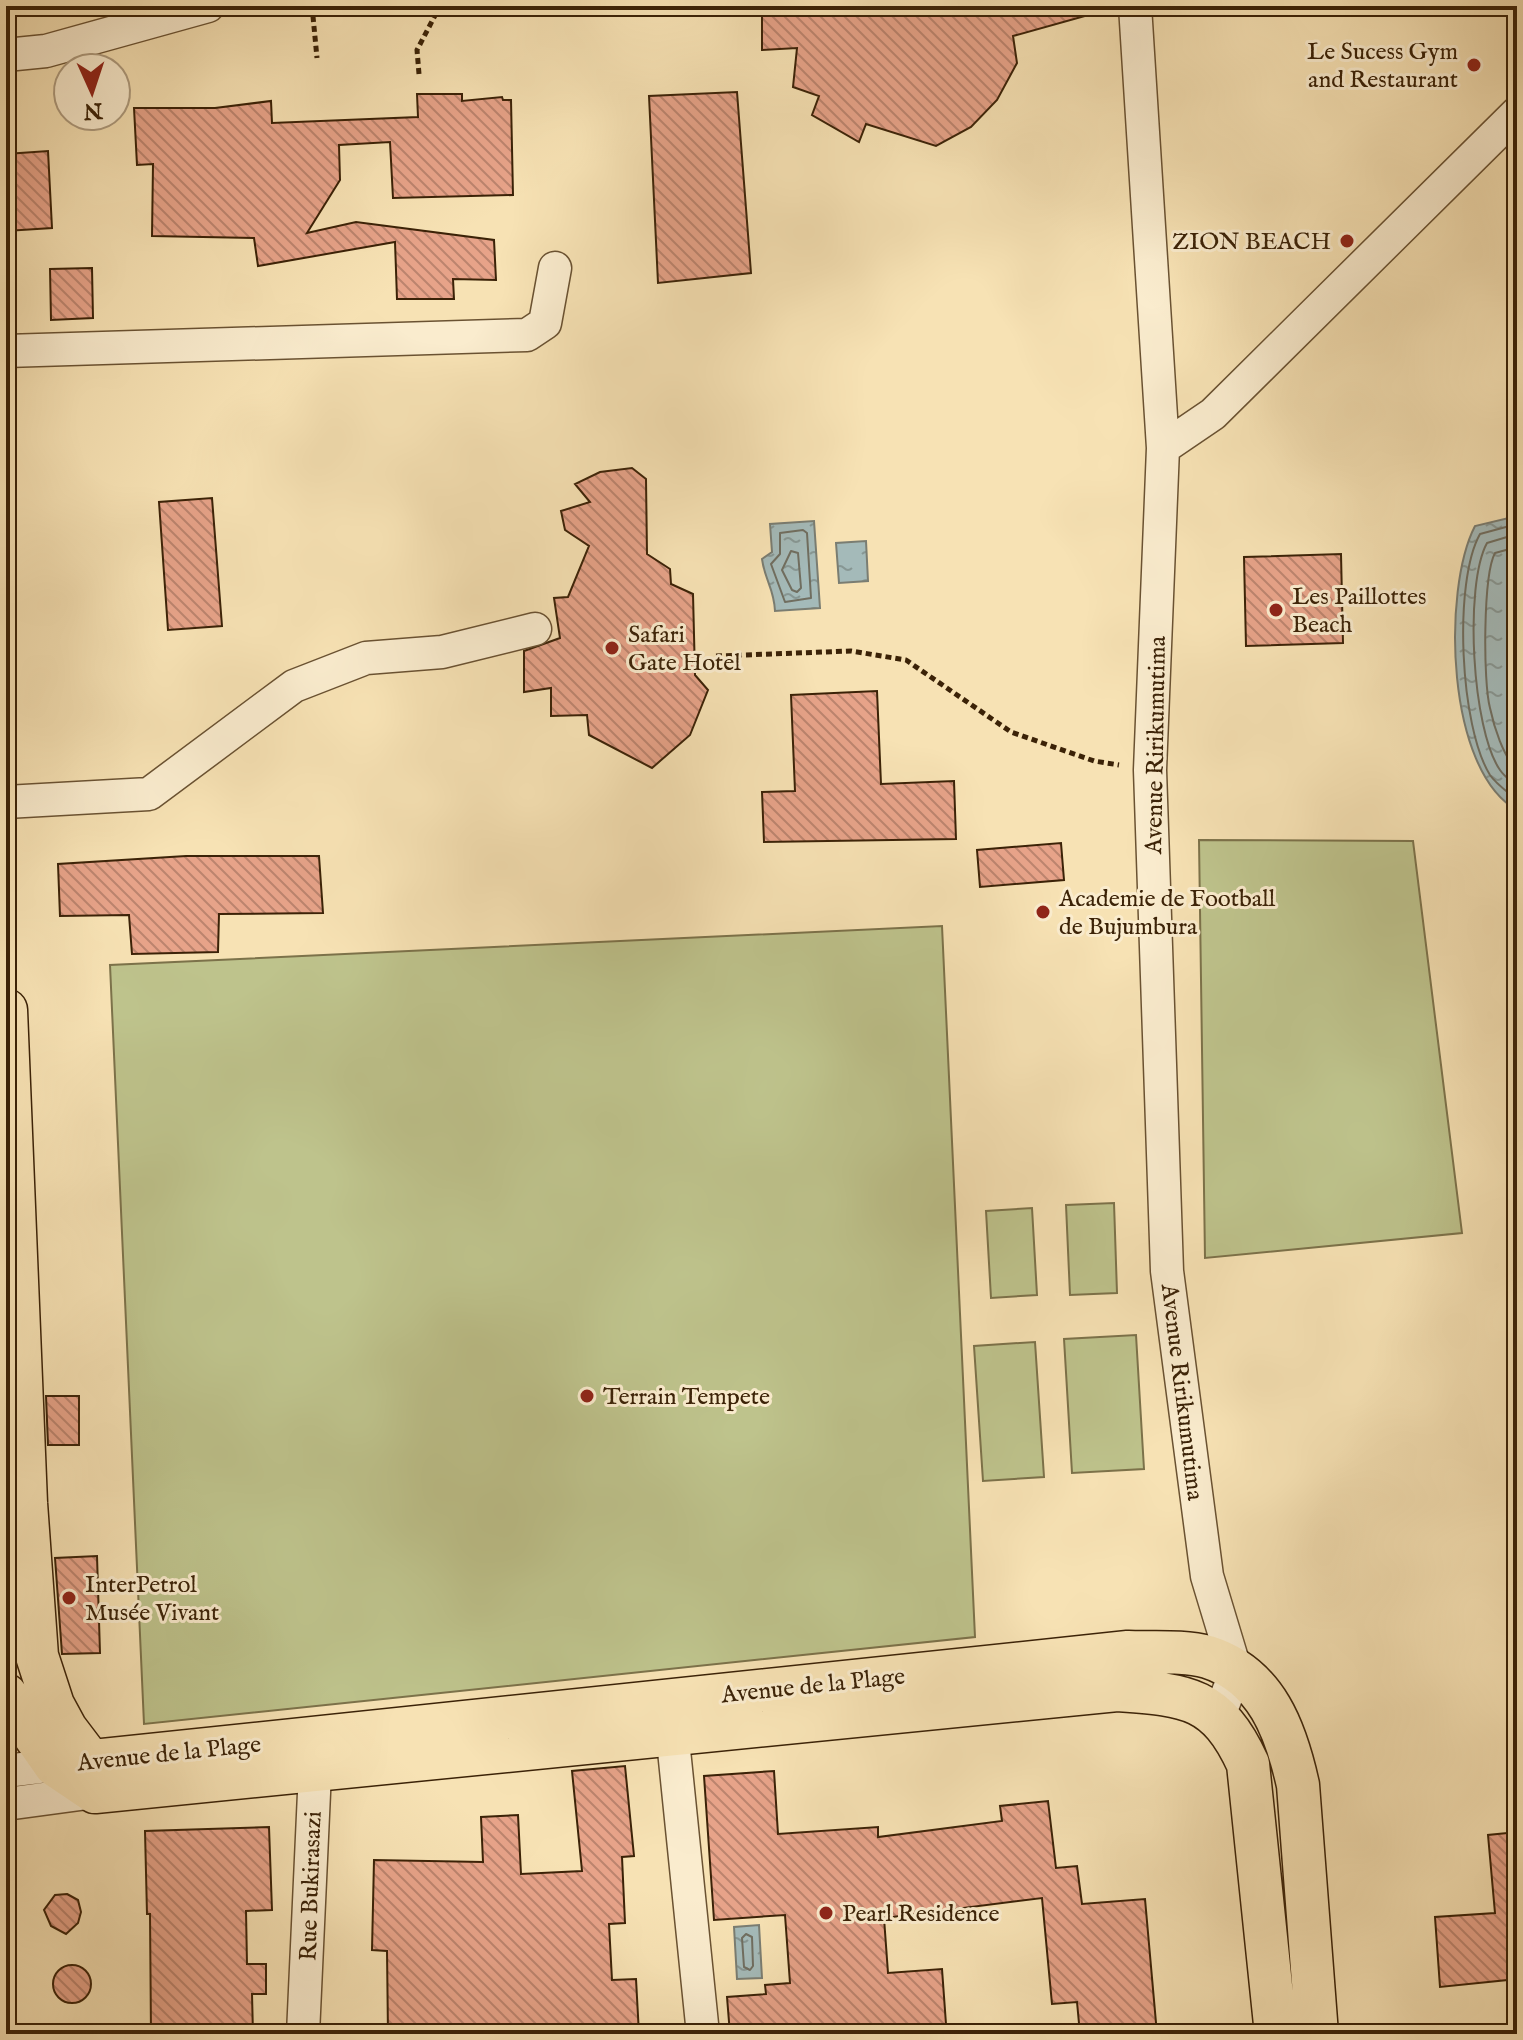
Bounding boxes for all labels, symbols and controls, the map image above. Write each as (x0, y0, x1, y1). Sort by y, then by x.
place label: Le Sucess Gym and Restaurant (1307, 37, 1458, 96)
north arrow (52, 52, 132, 132)
marker: Le Sucess Gym and Restaurant (1465, 56, 1483, 74)
text: N (83, 95, 104, 124)
place label: ZION BEACH (1172, 227, 1331, 258)
marker: ZION BEACH (1338, 232, 1356, 250)
place label: Les Paillottes Beach (1292, 582, 1426, 641)
marker: Les Paillottes Beach (1267, 601, 1285, 619)
place label: Safari Gate Hotel (628, 620, 741, 679)
street label: Avenue Ririkumutima (1139, 635, 1174, 855)
marker: Safari Gate Hotel (603, 639, 621, 657)
place label: Academie de Football de Bujumbura (1058, 884, 1276, 943)
marker: Academie de Football de Bujumbura (1034, 903, 1052, 921)
street label: Avenue Ririkumutima (1153, 1281, 1210, 1503)
place label: Terrain Tempete (603, 1382, 770, 1413)
marker: Terrain Tempete (578, 1387, 596, 1405)
place label: InterPetrol Musée Vivant (85, 1570, 219, 1629)
marker: InterPetrol Musée Vivant (60, 1589, 78, 1607)
street label: Avenue de la Plage (719, 1661, 907, 1712)
street label: Avenue de la Plage (75, 1729, 263, 1780)
street label: Rue Bukirasazi (293, 1811, 330, 1962)
place label: Pearl Residence (842, 1899, 999, 1930)
marker: Pearl Residence (817, 1904, 835, 1922)

